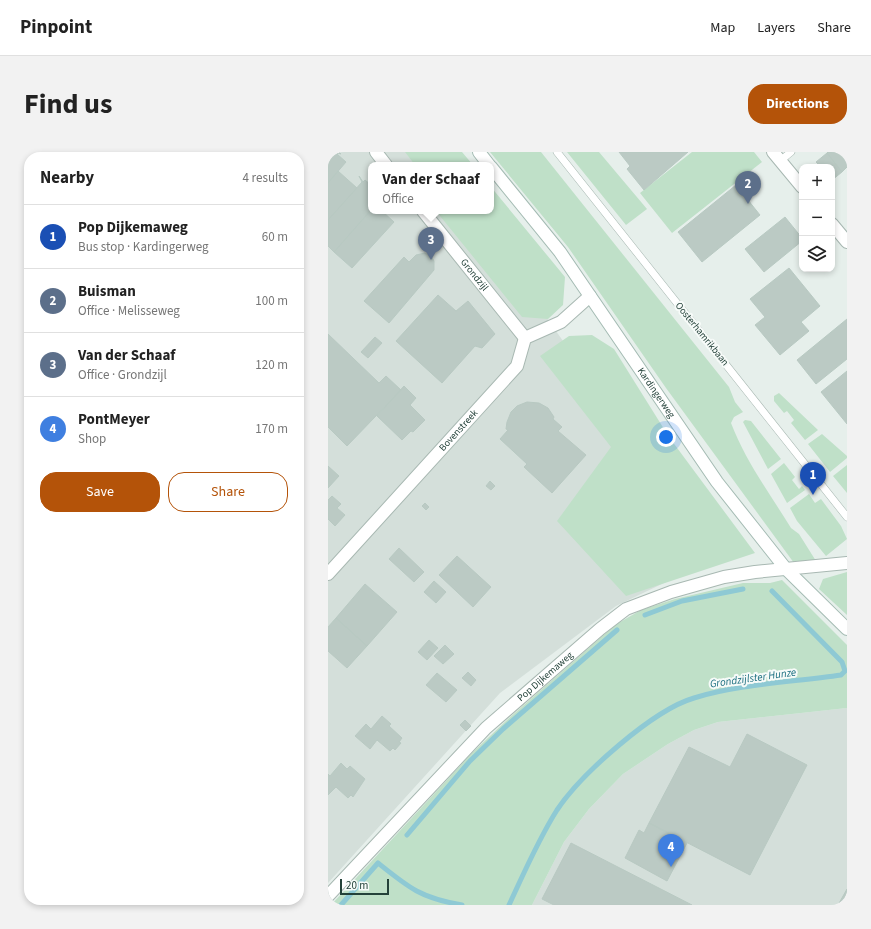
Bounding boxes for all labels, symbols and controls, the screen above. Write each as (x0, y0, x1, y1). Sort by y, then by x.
text: Pinpoint (20, 14, 92, 41)
text: Map (710, 18, 735, 38)
text: Layers (757, 18, 795, 38)
text: Share (817, 18, 851, 38)
text: Find us (24, 84, 112, 124)
button: Directions (748, 84, 847, 124)
popup (368, 162, 494, 214)
map controls (799, 164, 835, 272)
button: + (799, 164, 835, 200)
text: Nearby (40, 166, 94, 190)
text: 4 results (243, 169, 288, 187)
text: Van der Schaaf (382, 169, 480, 190)
pin: 2 (735, 171, 761, 204)
text: Office (382, 190, 414, 208)
button: − (799, 200, 835, 236)
text: Pop Dijkemaweg (78, 217, 188, 238)
pin: 3 (418, 227, 444, 260)
text: 1 (50, 228, 56, 246)
text: 60 m (262, 228, 288, 246)
button: layers (799, 236, 835, 272)
text: Bus stop · Kardingerweg (78, 238, 209, 256)
street label: Grondzijl (457, 256, 492, 294)
text: Buisman (78, 281, 136, 302)
text: 2 (50, 292, 56, 310)
text: 100 m (255, 292, 288, 310)
street label: Oosterhamrikbaan (672, 299, 732, 369)
text: Office · Melisseweg (78, 302, 180, 320)
text: Van der Schaaf (78, 345, 176, 366)
text: 3 (50, 356, 56, 374)
text: 120 m (255, 356, 288, 374)
street label: Kardingerweg (634, 365, 678, 421)
text: Office · Grondzijl (78, 366, 167, 384)
street label: Bovenstreek (436, 406, 481, 454)
text: PontMeyer (78, 409, 150, 430)
text: 4 (50, 420, 56, 438)
text: 170 m (255, 420, 288, 438)
your location (656, 427, 676, 447)
text: Shop (78, 430, 106, 448)
pin: 1 (800, 462, 826, 495)
button: Save (40, 472, 160, 512)
button: Share (168, 472, 288, 512)
street label: Pop Dijkemaweg (514, 648, 576, 705)
water label: Grondzijlster Hunze (709, 665, 797, 691)
pin: 4 (658, 834, 684, 867)
scale bar (340, 877, 389, 896)
text: 20 m (346, 878, 368, 893)

